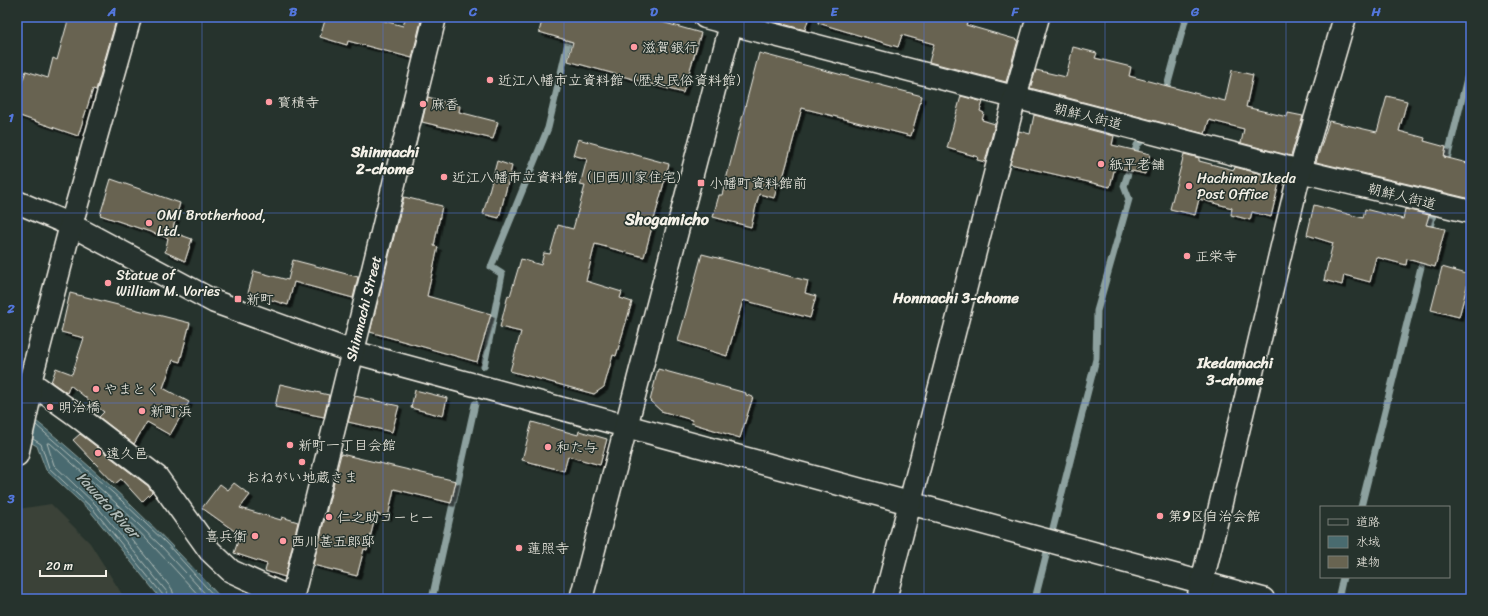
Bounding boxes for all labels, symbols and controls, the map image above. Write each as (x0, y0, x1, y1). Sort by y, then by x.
text: A (107, 0, 116, 23)
text: B (289, 0, 298, 23)
text: C (468, 0, 478, 23)
text: D (650, 0, 658, 23)
text: E (830, 0, 839, 23)
text: F (1010, 0, 1019, 23)
text: G (1190, 0, 1200, 23)
text: H (1370, 0, 1381, 23)
place label: 滋賀銀行 (642, 35, 698, 60)
marker: 滋賀銀行 (629, 42, 639, 52)
place label: 近江八幡市立資料館（歴史民俗資料館） (498, 68, 750, 93)
marker: 近江八幡市立資料館（歴史民俗資料館） (485, 75, 495, 85)
place label: 寳積寺 (277, 90, 319, 115)
place label: 麻香 (431, 92, 459, 117)
street label: 朝鮮人街道 (1051, 96, 1125, 137)
marker: 寳積寺 (264, 97, 274, 107)
marker: 麻香 (418, 99, 428, 109)
text: 1 (8, 106, 14, 129)
district label: Shinmachi 2-chome (350, 139, 420, 182)
place label: 紙平老舗 (1109, 152, 1165, 177)
marker: 紙平老舗 (1096, 159, 1106, 169)
place label: 近江八幡市立資料館（旧西川家住宅） (452, 165, 690, 190)
place label: Hachiman Ikeda Post Office (1197, 166, 1297, 207)
place label: 小幡町資料館前 (709, 171, 807, 196)
marker: 近江八幡市立資料館（旧西川家住宅） (439, 172, 449, 182)
street label: 朝鮮人街道 (1365, 176, 1439, 217)
marker: 小幡町資料館前 (696, 178, 706, 188)
marker: Hachiman Ikeda Post Office (1184, 181, 1194, 191)
place label: OMI Brotherhood, Ltd. (157, 203, 266, 244)
district label: Shogamicho (624, 205, 710, 234)
marker: OMI Brotherhood, Ltd. (144, 218, 154, 228)
place label: 正栄寺 (1195, 244, 1237, 269)
marker: 正栄寺 (1182, 251, 1192, 261)
street label: Shinmachi Street (339, 253, 389, 364)
place label: Statue of William M. Vories (116, 263, 221, 304)
marker: Statue of William M. Vories (103, 278, 113, 288)
district label: Honmachi 3-chome (892, 285, 1019, 311)
place label: 新町 (246, 287, 274, 312)
marker: 新町 (233, 294, 243, 304)
text: 2 (6, 297, 15, 320)
district label: Ikedamachi 3-chome (1196, 350, 1274, 393)
place label: やまとく (104, 377, 160, 402)
marker: やまとく (91, 384, 101, 394)
place label: 明治橋 (58, 395, 100, 420)
place label: 新町浜 (150, 399, 192, 424)
marker: 明治橋 (45, 402, 55, 412)
marker: 新町浜 (137, 406, 147, 416)
place label: 新町一丁目会館 (298, 433, 396, 458)
place label: 和た与 (556, 435, 598, 460)
marker: 新町一丁目会館 (285, 440, 295, 450)
place label: 遠久邑 (106, 441, 148, 466)
marker: 和た与 (543, 442, 553, 452)
marker: 遠久邑 (93, 448, 103, 458)
marker: おねがい地蔵さま (297, 457, 307, 467)
water label: Yawata River (70, 465, 148, 547)
place label: おねがい地蔵さま (246, 465, 358, 490)
text: 3 (6, 487, 15, 510)
place label: 第9区自治会館 (1168, 504, 1261, 529)
place label: 仁之助コーヒー (337, 505, 434, 530)
legend (1320, 506, 1450, 578)
marker: 第9区自治会館 (1155, 511, 1165, 521)
text: 道路 (1356, 511, 1380, 533)
marker: 仁之助コーヒー (324, 512, 334, 522)
place label: 喜兵衛 (205, 524, 247, 549)
place label: 西川甚五郎邸 (291, 529, 375, 554)
marker: 喜兵衛 (250, 531, 260, 541)
text: 水域 (1356, 531, 1380, 553)
marker: 西川甚五郎邸 (278, 536, 288, 546)
place label: 蓮照寺 (527, 536, 569, 561)
marker: 蓮照寺 (514, 543, 524, 553)
text: 建物 (1356, 551, 1380, 573)
scale bar (40, 552, 106, 578)
text: 20 m (46, 555, 73, 577)

